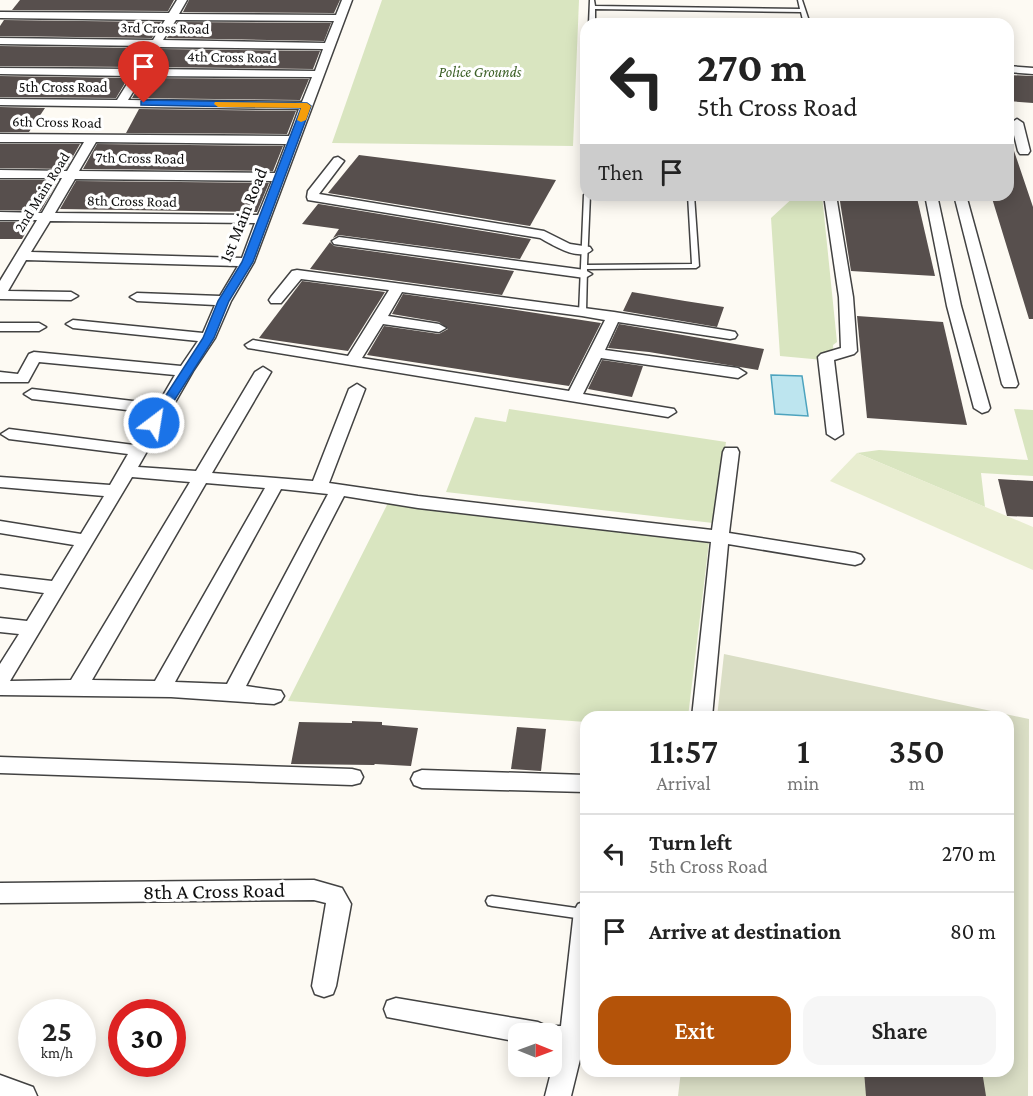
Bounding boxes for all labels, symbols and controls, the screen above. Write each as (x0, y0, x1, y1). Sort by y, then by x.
street label: 3rd Cross Road (120, 19, 210, 37)
pin (118, 41, 169, 103)
icon: left (598, 42, 676, 120)
text: 270 m (697, 43, 806, 90)
street label: 4th Cross Road (187, 48, 277, 66)
icon: arrive (127, 50, 160, 83)
park label: Police Grounds (439, 64, 522, 80)
street label: 5th Cross Road (18, 79, 108, 95)
text: 5th Cross Road (697, 92, 857, 122)
street label: 6th Cross Road (12, 113, 102, 131)
street label: 2nd Main Road (11, 149, 73, 235)
street label: 7th Cross Road (95, 149, 185, 167)
icon: arrive (655, 156, 688, 189)
text: Then (598, 160, 643, 185)
street label: 1st Main Road (215, 164, 271, 265)
street label: 8th Cross Road (87, 192, 177, 210)
position arrow (122, 391, 186, 455)
text: 11:57 (649, 731, 718, 771)
text: 1 (797, 731, 810, 771)
text: 350 (889, 731, 945, 771)
text: Arrival (656, 772, 711, 794)
text: min (787, 772, 819, 794)
text: m (909, 772, 925, 794)
text: Turn left (649, 830, 732, 855)
icon: left (598, 837, 631, 870)
text: 270 m (942, 841, 996, 866)
text: 5th Cross Road (649, 855, 768, 877)
street label: 8th A Cross Road (143, 878, 285, 904)
icon: arrive (598, 915, 631, 948)
text: Arrive at destination (649, 919, 841, 944)
text: 80 m (950, 919, 996, 944)
button: Exit (598, 996, 791, 1065)
button: Share (803, 996, 996, 1065)
speed limit sign: 30 (108, 999, 186, 1077)
text: 25 (42, 1014, 72, 1047)
north arrow (508, 1023, 562, 1077)
map controls (508, 1023, 562, 1077)
text: km/h (41, 1045, 73, 1061)

